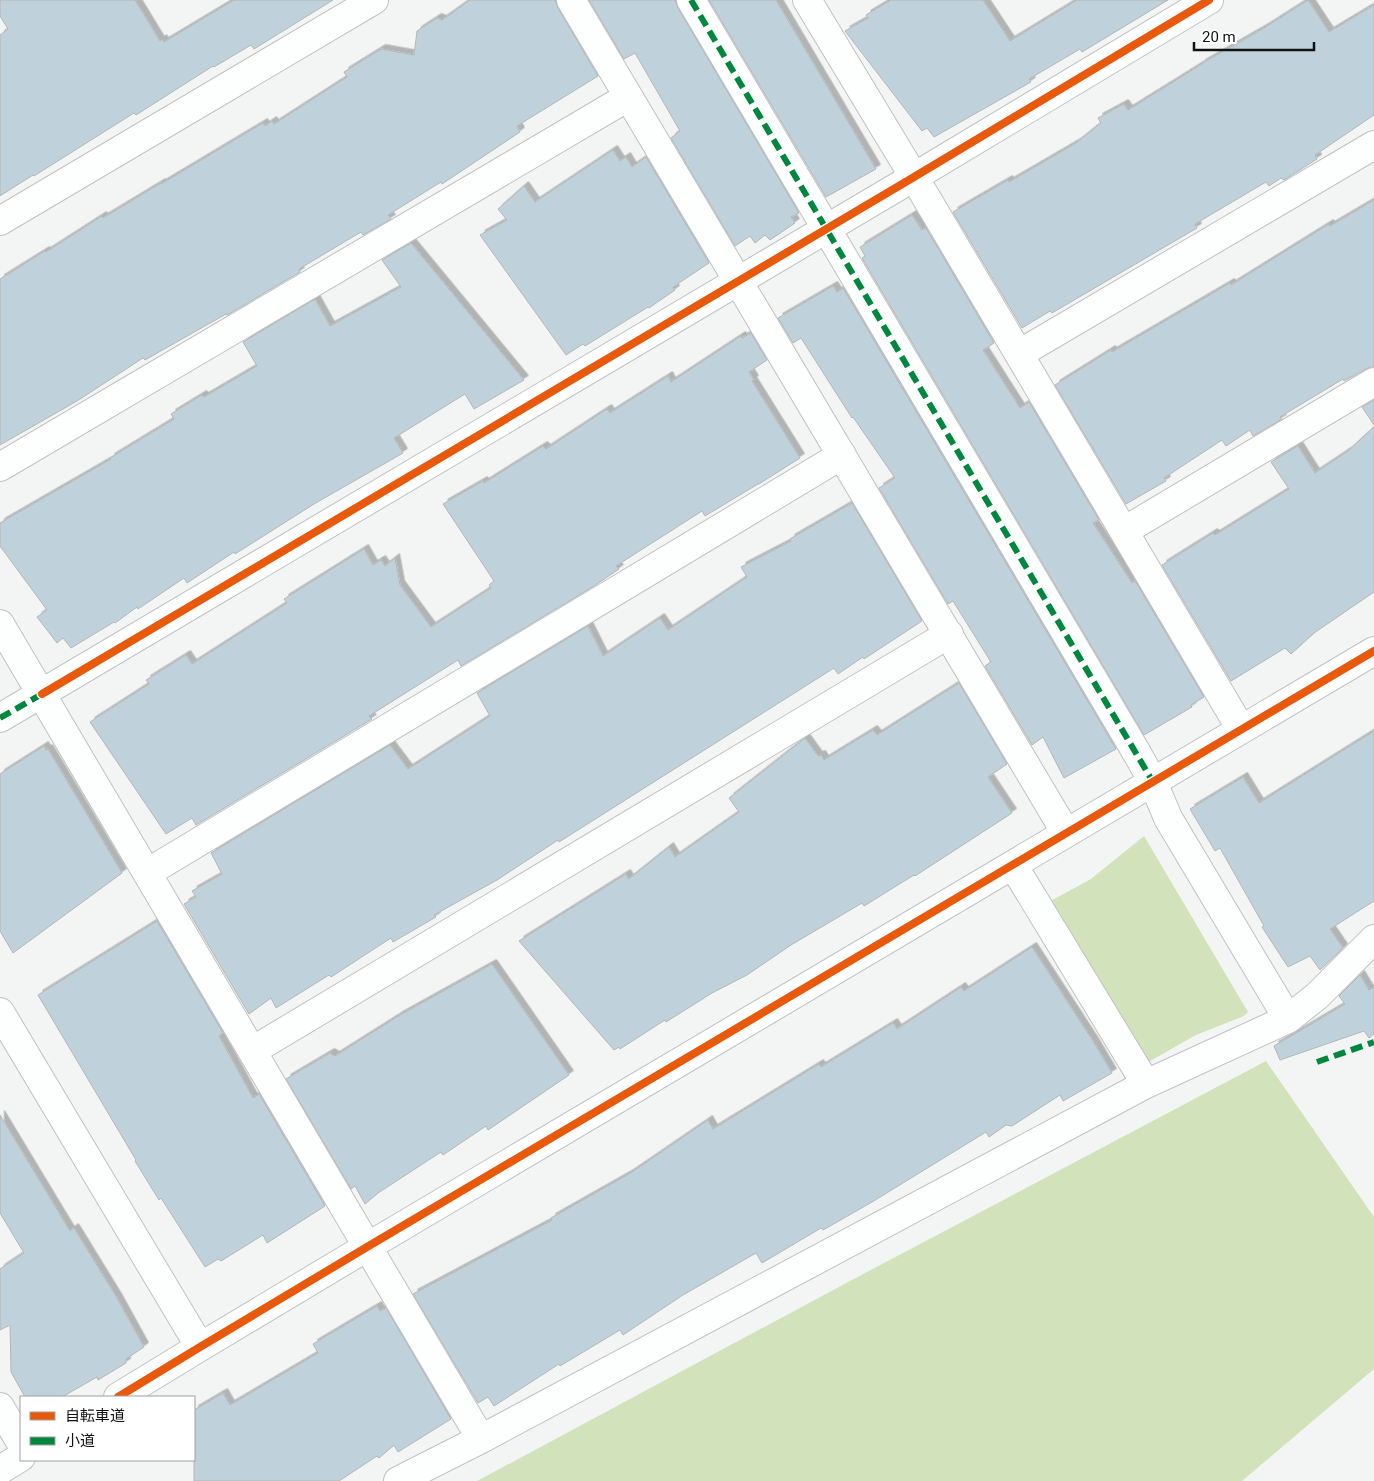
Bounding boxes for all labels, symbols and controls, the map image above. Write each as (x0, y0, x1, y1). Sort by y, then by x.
scale bar (1194, 20, 1314, 52)
text: 20 m (1202, 28, 1236, 46)
legend (20, 1396, 195, 1461)
text: 自転車道 (65, 1407, 125, 1425)
text: 小道 (65, 1432, 95, 1450)

